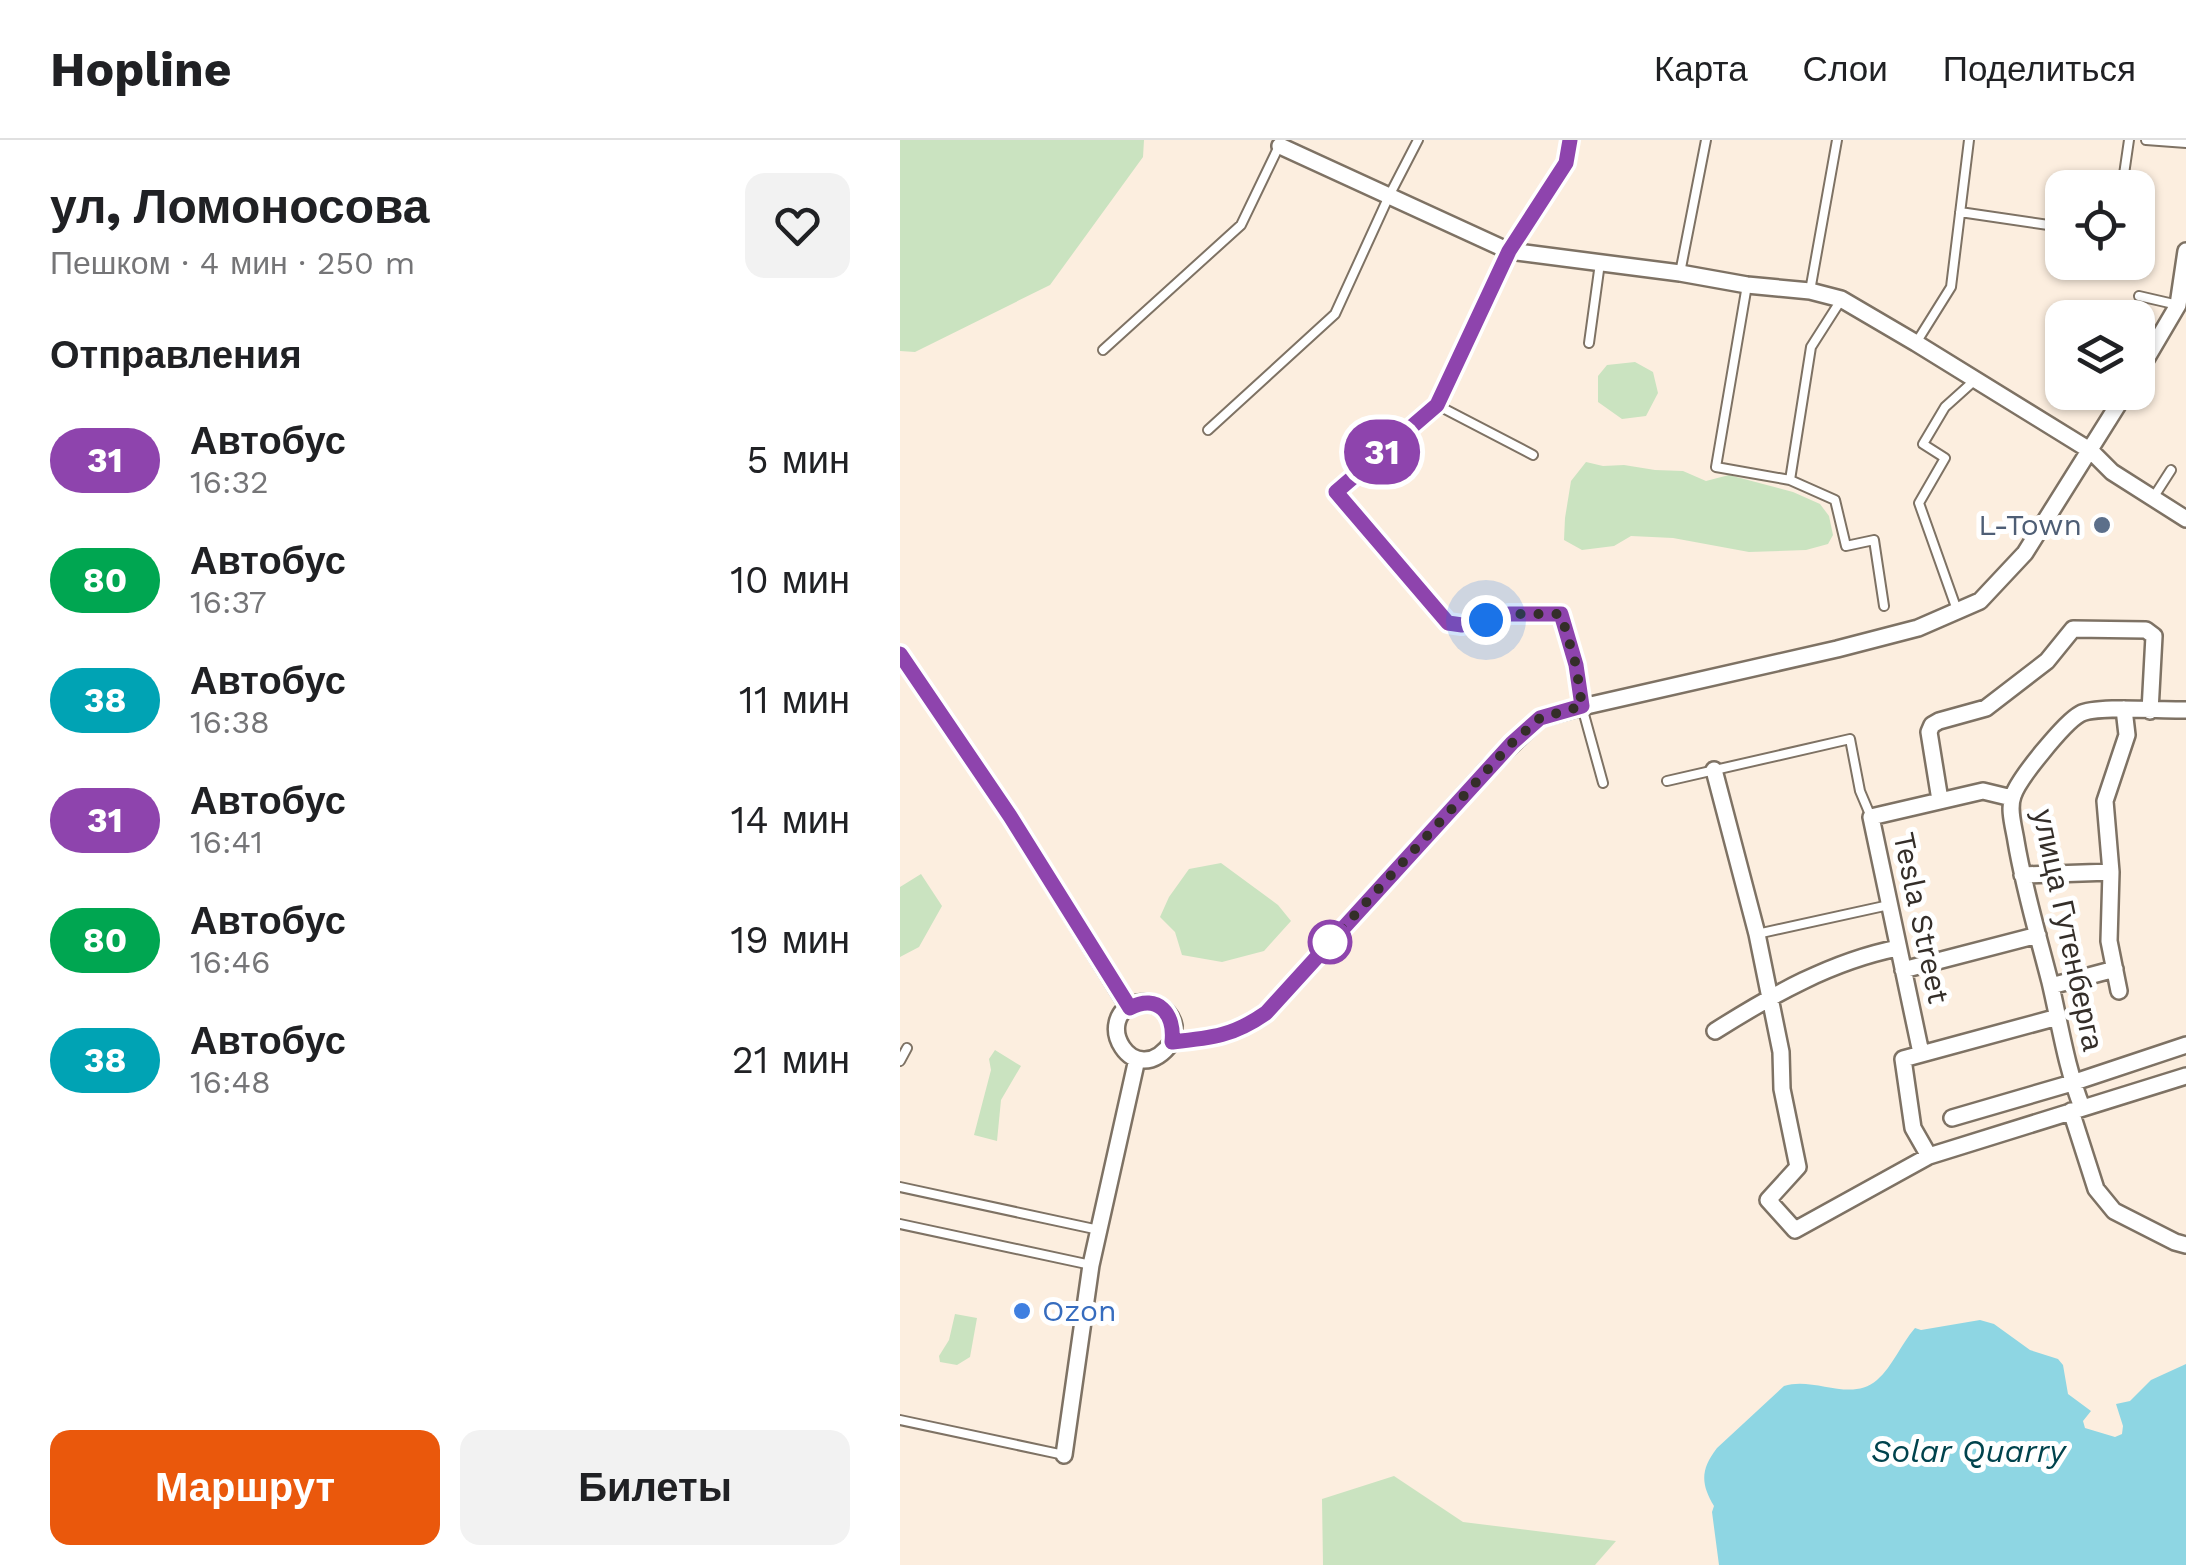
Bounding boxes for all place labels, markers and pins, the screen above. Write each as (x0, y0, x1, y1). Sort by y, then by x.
place label: L-Town (1978, 507, 2082, 542)
marker: L-Town (2091, 514, 2113, 536)
unlabelled marker (1309, 921, 1351, 963)
place label: Ozon (1042, 1293, 1117, 1328)
marker: Ozon (1011, 1300, 1033, 1322)

